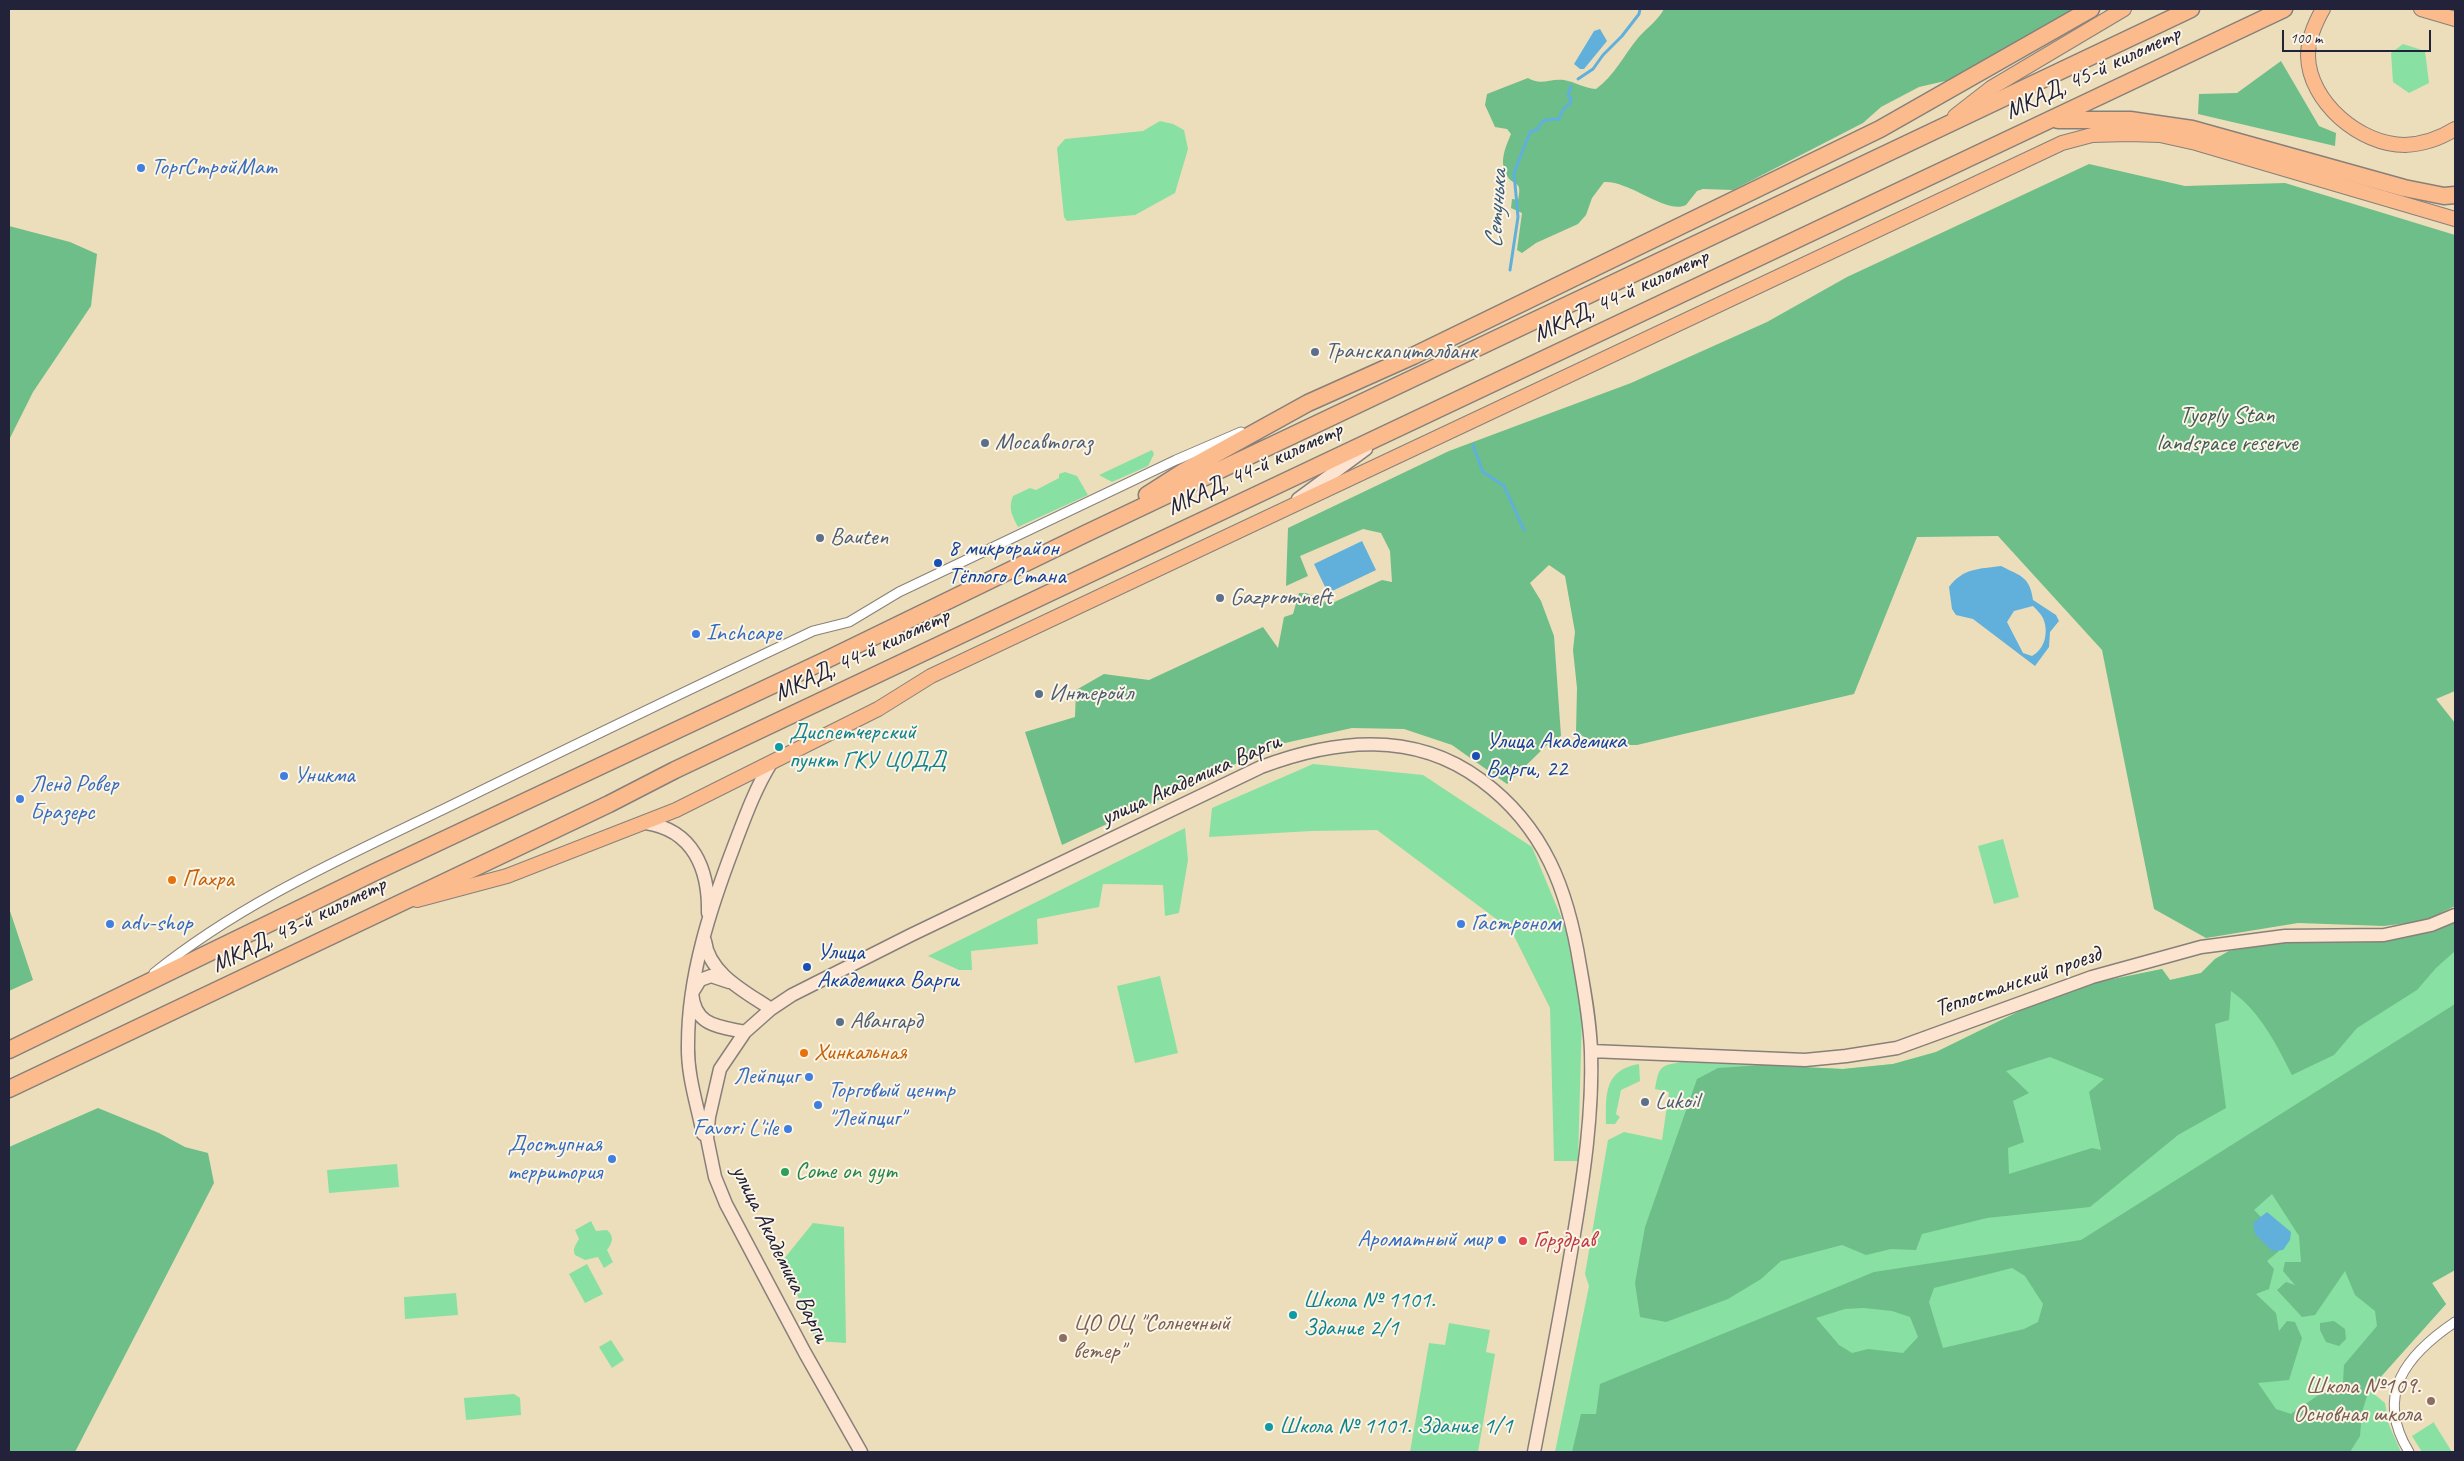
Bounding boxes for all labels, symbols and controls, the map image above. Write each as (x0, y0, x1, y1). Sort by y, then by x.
street label: МКАД, 45-й километр (2001, 20, 2185, 126)
scale bar (2284, 20, 2433, 52)
text: 100 m (2290, 29, 2322, 48)
place label: ТоргСтройМат (151, 154, 276, 182)
marker: ТоргСтройМат (135, 162, 147, 174)
water label: Сетунька (1479, 169, 1515, 249)
street label: МКАД, 44-й километр (1529, 243, 1713, 349)
place label: Транскапиталбанк (1325, 338, 1477, 366)
marker: Транскапиталбанк (1309, 346, 1321, 358)
park label: Tyoply Stan landspace reserve (2156, 402, 2298, 458)
street label: МКАД, 44-й километр (1163, 416, 1347, 522)
place label: Мосавтогаз (995, 429, 1092, 457)
marker: Мосавтогаз (979, 437, 991, 449)
place label: Bauten (830, 524, 888, 552)
marker: Bauten (814, 532, 826, 544)
place label: 8 микрорайон Тёплого Стана (948, 535, 1066, 591)
marker: 8 микрорайон Тёплого Стана (932, 557, 944, 569)
place label: Gazpromneft (1230, 584, 1332, 612)
marker: Gazpromneft (1214, 592, 1226, 604)
street label: МКАД, 44-й километр (770, 602, 954, 708)
place label: Inchcape (706, 620, 781, 648)
marker: Inchcape (690, 628, 702, 640)
place label: Интеройл (1049, 680, 1133, 708)
marker: Интеройл (1033, 688, 1045, 700)
place label: Диспетчерский пункт ГКУ ЦОДД (789, 719, 946, 775)
street label: улица Академика Варги (1097, 727, 1285, 833)
place label: Улица Академика Варги, 22 (1486, 728, 1626, 784)
marker: Диспетчерский пункт ГКУ ЦОДД (773, 741, 785, 753)
marker: Улица Академика Варги, 22 (1470, 750, 1482, 762)
place label: Уникма (294, 762, 355, 790)
marker: Уникма (278, 770, 290, 782)
place label: Ленд Ровер Бразерс (30, 771, 118, 827)
marker: Ленд Ровер Бразерс (14, 793, 26, 805)
place label: Пахра (182, 866, 234, 894)
street label: МКАД, 43-й километр (207, 870, 391, 980)
marker: Пахра (166, 874, 178, 886)
place label: adv-shop (120, 910, 192, 938)
place label: Гастроном (1471, 910, 1560, 938)
marker: adv-shop (104, 918, 116, 930)
marker: Гастроном (1455, 918, 1467, 930)
place label: Улица Академика Варги (817, 939, 959, 995)
street label: Теплостанский проезд (1931, 940, 2105, 1024)
marker: Улица Академика Варги (801, 961, 813, 973)
place label: Авангард (850, 1008, 922, 1036)
marker: Авангард (834, 1016, 846, 1028)
place label: Хинкальная (814, 1039, 907, 1067)
marker: Хинкальная (798, 1047, 810, 1059)
place label: Лейпциг (733, 1063, 799, 1091)
marker: Лейпциг (803, 1071, 815, 1083)
place label: Торговый центр "Лейпциг" (828, 1077, 955, 1133)
place label: Lukoil (1655, 1088, 1699, 1116)
marker: Lukoil (1639, 1096, 1651, 1108)
marker: Торговый центр "Лейпциг" (812, 1099, 824, 1111)
place label: Favori L'ile (693, 1115, 778, 1143)
marker: Favori L'ile (782, 1123, 794, 1135)
place label: Доступная территория (507, 1131, 602, 1187)
marker: Доступная территория (606, 1153, 618, 1165)
place label: Come on gym (795, 1158, 897, 1186)
street label: улица Академика Варги (725, 1161, 835, 1347)
marker: Come on gym (779, 1166, 791, 1178)
place label: Ароматный мир (1357, 1226, 1492, 1254)
place label: Горздрав (1533, 1227, 1595, 1255)
marker: Ароматный мир (1496, 1234, 1508, 1246)
marker: Горздрав (1517, 1235, 1529, 1247)
place label: Школа № 1101. Здание 2/1 (1303, 1287, 1435, 1343)
marker: Школа № 1101. Здание 2/1 (1287, 1309, 1299, 1321)
place label: ЦО ОЦ "Солнечный ветер" (1073, 1310, 1230, 1366)
marker: ЦО ОЦ "Солнечный ветер" (1057, 1332, 1069, 1344)
place label: Школа №109. Основная школа (2293, 1373, 2421, 1429)
marker: Школа №109. Основная школа (2425, 1395, 2437, 1407)
place label: Школа № 1101. Здание 1/1 (1279, 1413, 1513, 1441)
marker: Школа № 1101. Здание 1/1 (1263, 1421, 1275, 1433)

